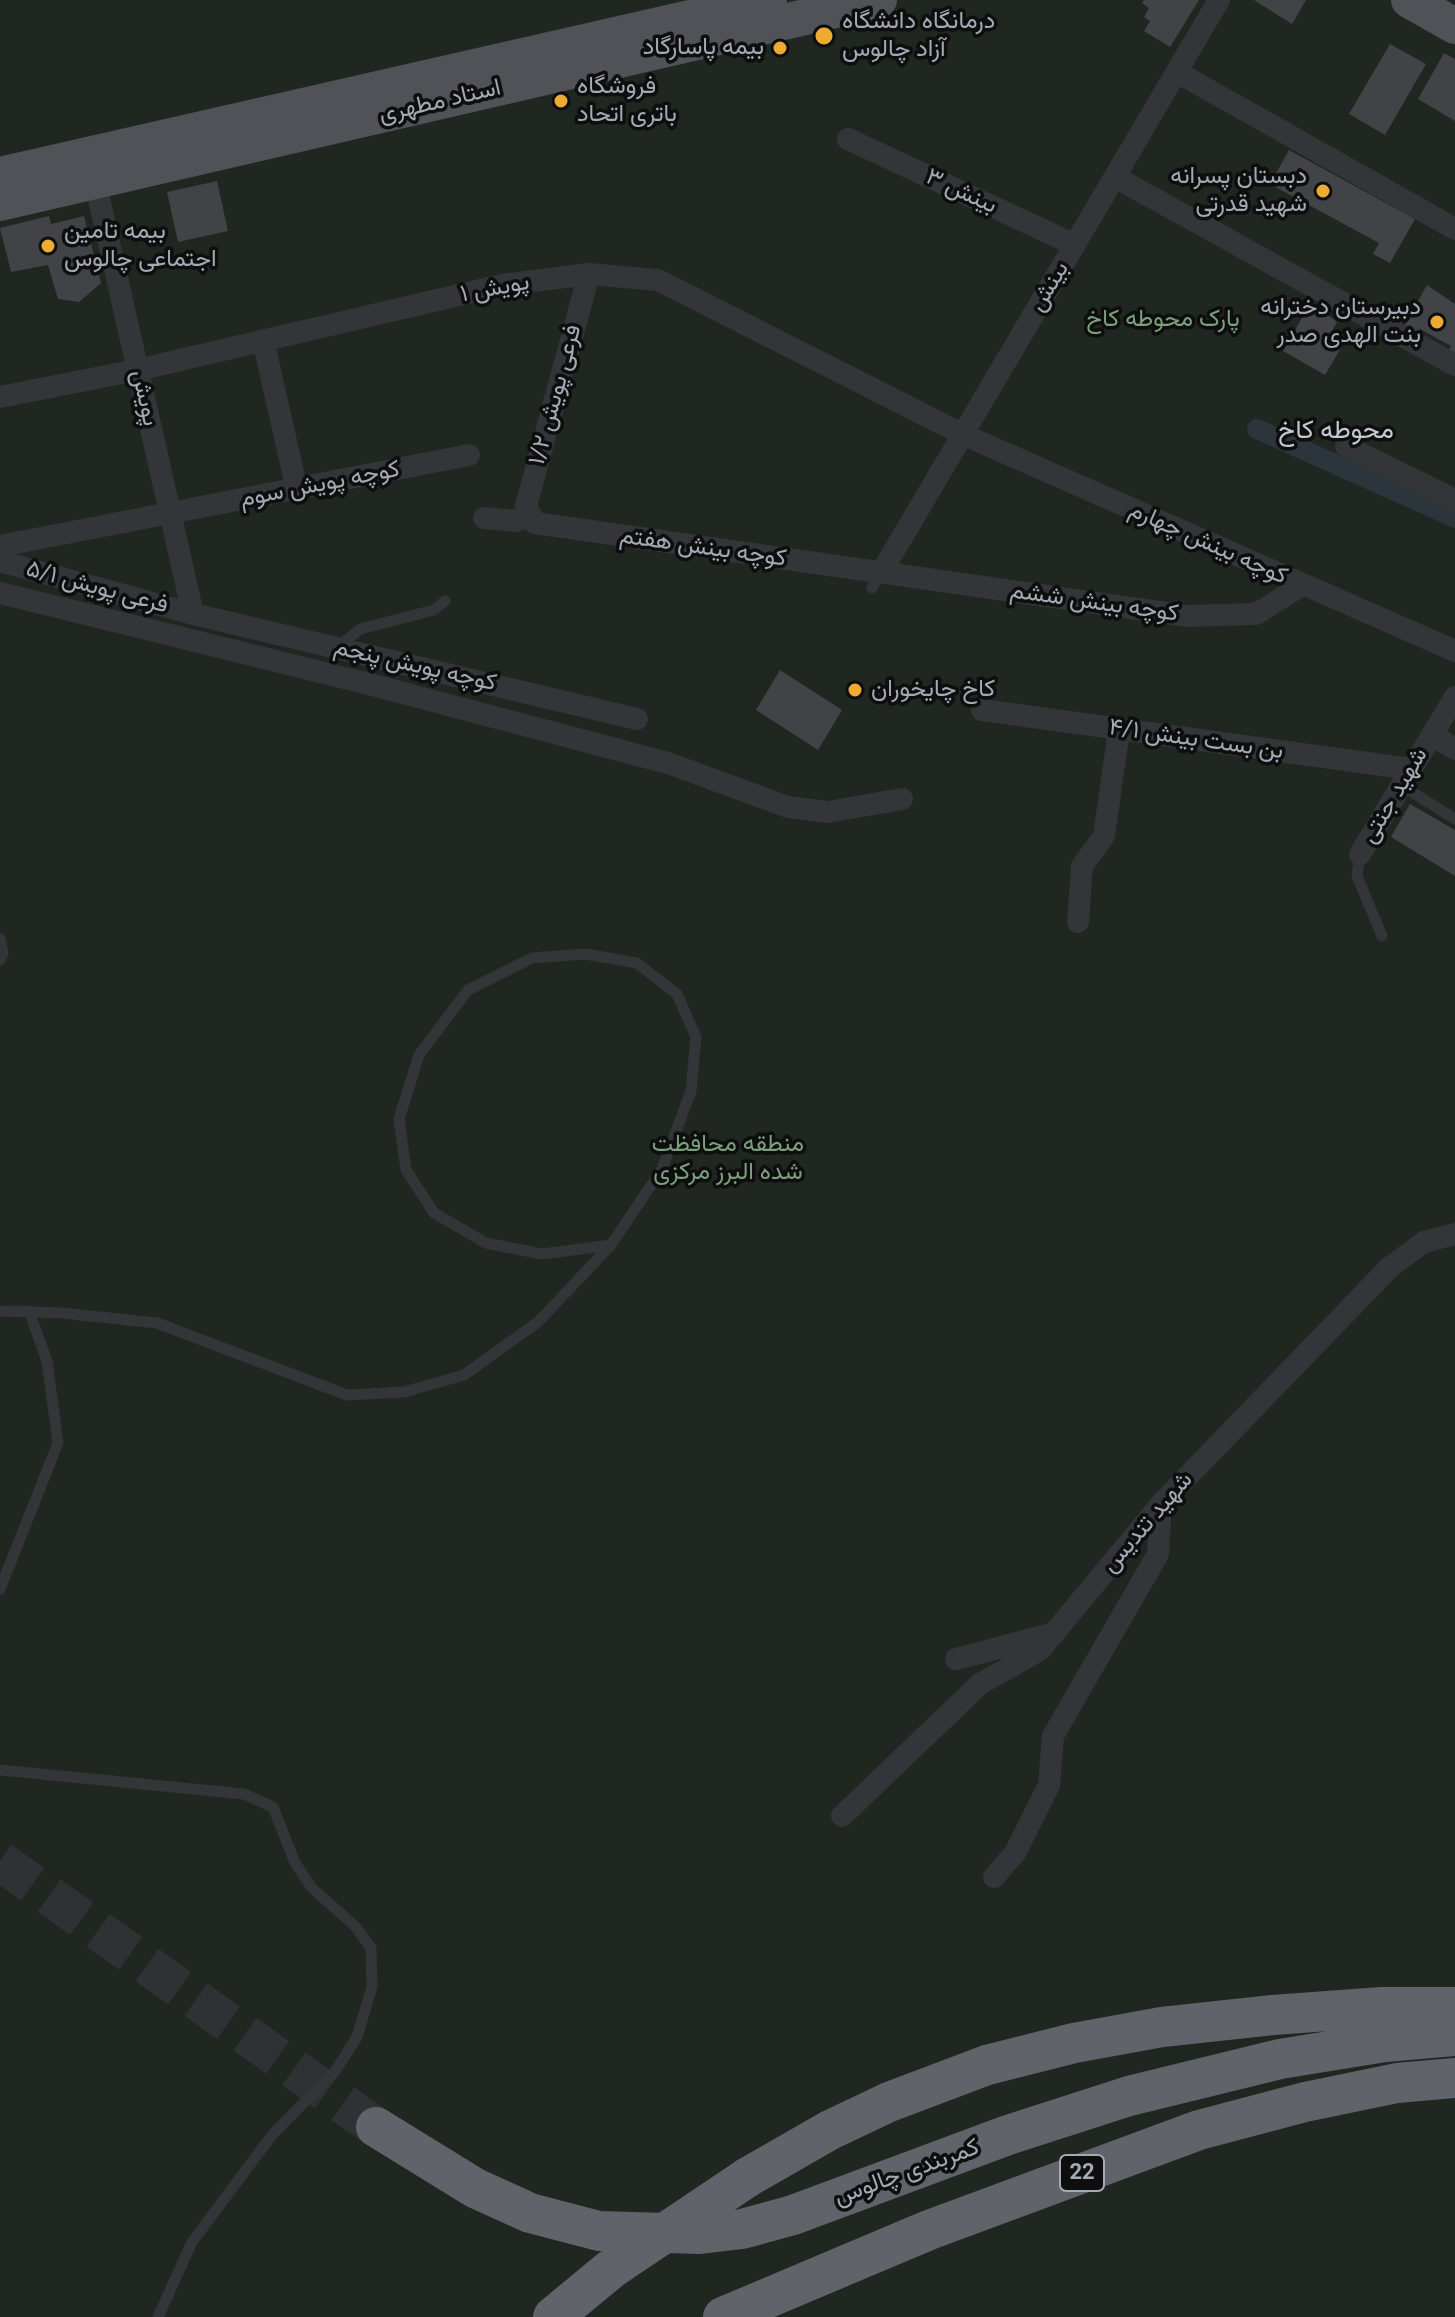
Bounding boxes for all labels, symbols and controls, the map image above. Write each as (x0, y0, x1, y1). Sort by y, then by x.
place label: درمانگاه دانشگاه آزاد چالوس (842, 8, 995, 64)
marker: درمانگاه دانشگاه آزاد چالوس (813, 25, 835, 47)
place label: بیمه پاسارگاد (643, 34, 764, 62)
marker: بیمه پاسارگاد (771, 39, 789, 57)
place label: فروشگاه باتری اتحاد (577, 73, 677, 129)
street label: استاد مطهری (376, 74, 504, 130)
marker: فروشگاه باتری اتحاد (552, 92, 570, 110)
street label: بینش ۳ (921, 163, 1001, 221)
place label: دبستان پسرانه شهید قدرتی (1170, 163, 1307, 219)
marker: دبستان پسرانه شهید قدرتی (1314, 182, 1332, 200)
place label: بیمه تامین اجتماعی چالوس (64, 218, 217, 274)
marker: بیمه تامین اجتماعی چالوس (39, 237, 57, 255)
street label: بینش (1024, 257, 1076, 317)
street label: پویش ۱ (458, 268, 532, 310)
place label: دبیرستان دخترانه بنت الهدی صدر (1260, 294, 1421, 350)
park label: پارک محوطه کاخ (1086, 306, 1240, 334)
marker: دبیرستان دخترانه بنت الهدی صدر (1428, 313, 1446, 331)
street label: فرعی پویش ۱/۲ (523, 322, 589, 468)
street label: پویش (124, 367, 164, 429)
district label: محوطه کاخ (1278, 415, 1394, 447)
street label: کوچه پویش سوم (238, 455, 402, 515)
street label: کوچه بینش چهارم (1124, 496, 1292, 592)
street label: کوچه بینش هفتم (618, 522, 788, 574)
street label: فرعی پویش ۵/۱ (23, 555, 171, 621)
street label: کوچه بینش ششم (1008, 577, 1180, 629)
street label: کوچه پویش پنجم (331, 633, 499, 699)
place label: کاخ چایخوران (871, 676, 995, 704)
marker: کاخ چایخوران (846, 681, 864, 699)
street label: بن بست بینش ۴/۱ (1107, 713, 1285, 767)
street label: شهید جنتی (1355, 743, 1435, 849)
park label: منطقه محافظت شده البرز مرکزی (652, 1131, 804, 1187)
street label: شهید تندیس (1096, 1467, 1200, 1579)
street label: کمربندی چالوس (831, 2133, 983, 2213)
road number: 22 (1060, 2155, 1104, 2191)

